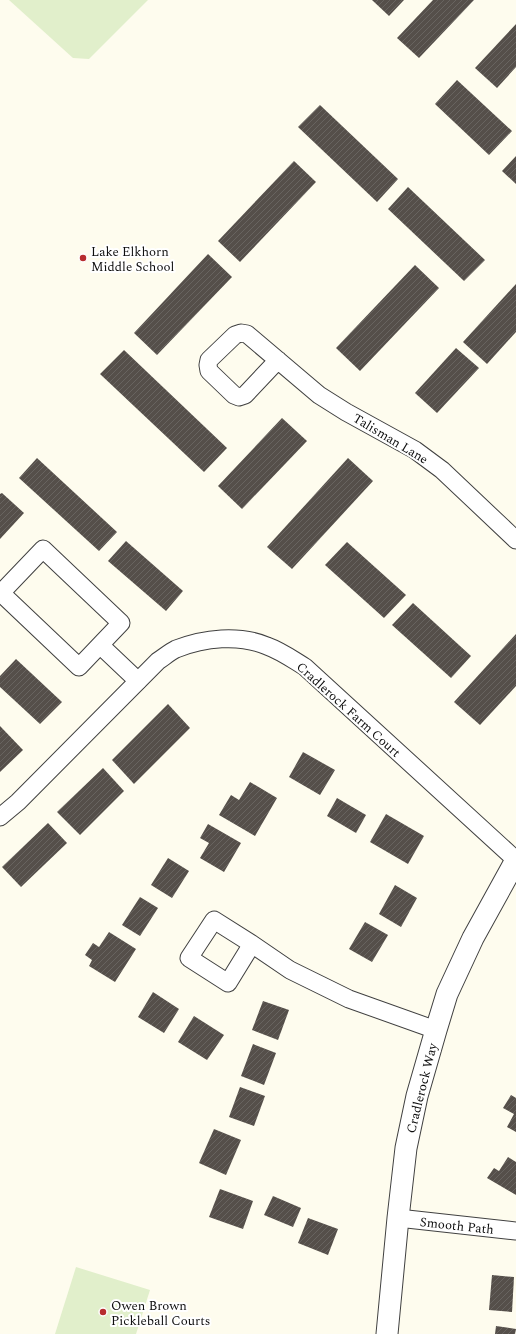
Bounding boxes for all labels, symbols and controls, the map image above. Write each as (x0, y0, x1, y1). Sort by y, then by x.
place label: Lake Elkhorn Middle School (91, 242, 174, 277)
marker: Lake Elkhorn Middle School (78, 253, 88, 263)
street label: Talisman Lane (349, 408, 432, 469)
street label: Cradlerock Farm Court (292, 657, 405, 762)
street label: Cradlerock Way (401, 1040, 443, 1136)
street label: Smooth Path (419, 1212, 495, 1240)
place label: Owen Brown Pickleball Courts (111, 1296, 211, 1331)
marker: Owen Brown Pickleball Courts (98, 1307, 108, 1317)

